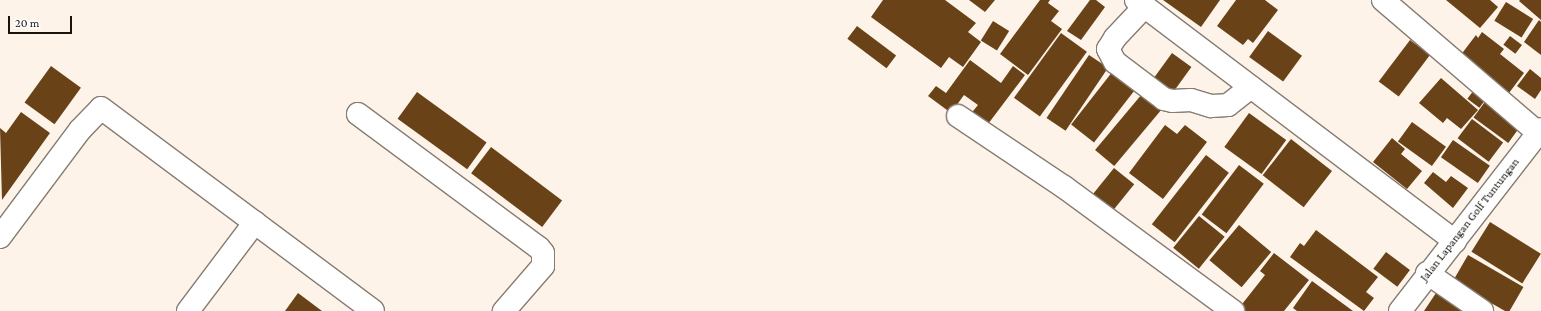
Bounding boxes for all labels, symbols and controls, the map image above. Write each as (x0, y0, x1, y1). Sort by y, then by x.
scale bar (10, 8, 74, 34)
text: 20 m (15, 16, 39, 30)
street label: Jalan Lapangan Golf Tuntungan (1417, 155, 1523, 285)

